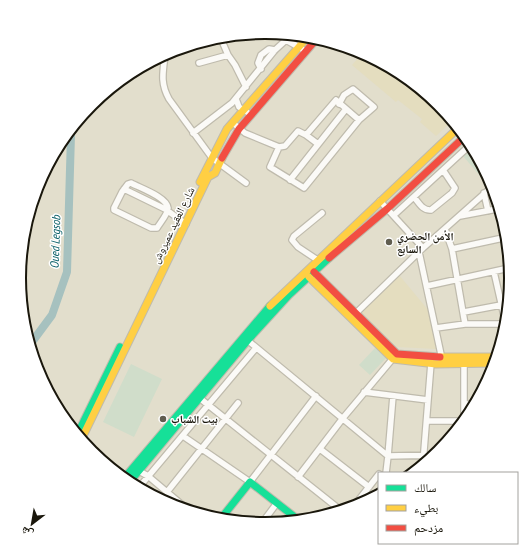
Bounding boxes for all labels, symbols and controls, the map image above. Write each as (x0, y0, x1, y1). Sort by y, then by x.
street label: شارع العقيد عميروش (148, 184, 198, 266)
water label: Oued Legsob (47, 214, 63, 269)
place label: الأمن الحضري السابع (397, 229, 454, 257)
marker: الأمن الحضري السابع (384, 237, 394, 247)
place label: بيت الشباب (171, 412, 218, 426)
marker: بيت الشباب (158, 414, 168, 424)
legend (378, 472, 518, 544)
text: سالك (414, 480, 436, 495)
text: بطيء (414, 500, 438, 518)
north arrow (12, 504, 52, 544)
text: مزدحم (414, 520, 443, 536)
text: ش (18, 523, 36, 542)

